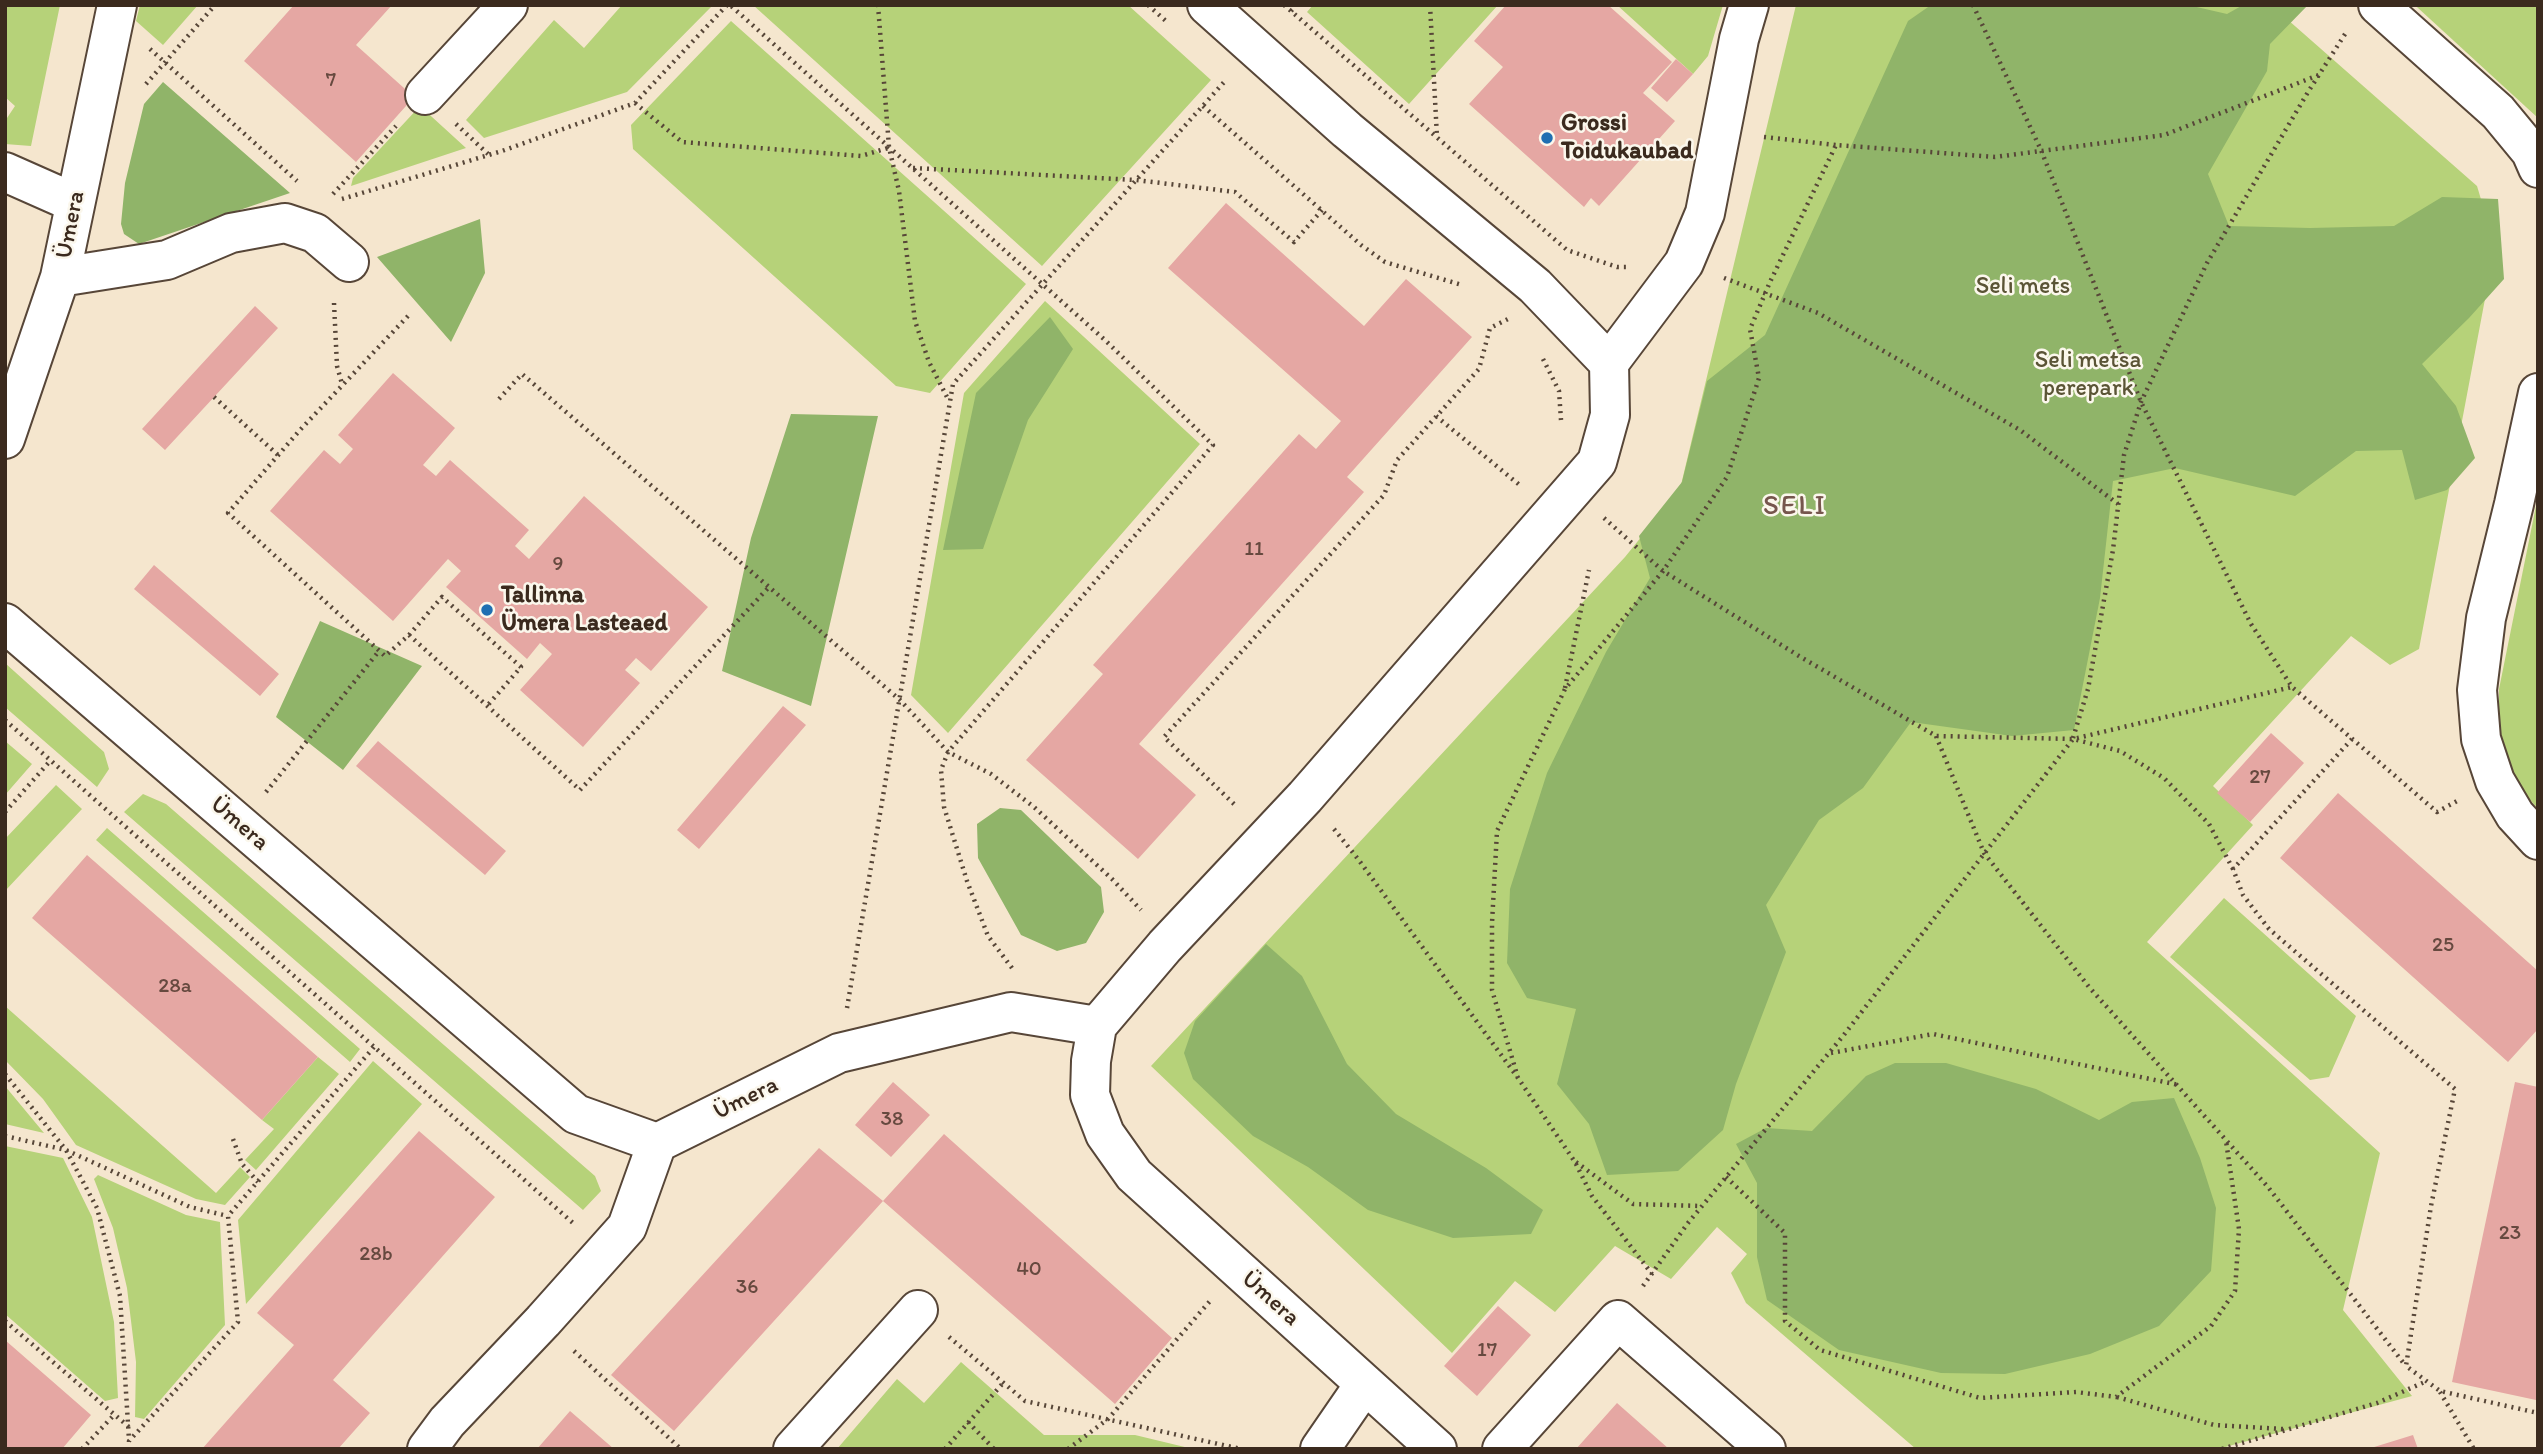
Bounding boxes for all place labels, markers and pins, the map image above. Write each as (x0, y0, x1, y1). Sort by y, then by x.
place label: Grossi Toidukaubad (1561, 110, 1693, 166)
marker: Grossi Toidukaubad (1539, 130, 1555, 146)
place label: Tallinna Ümera Lasteaed (501, 582, 667, 638)
marker: Tallinna Ümera Lasteaed (479, 602, 495, 618)

